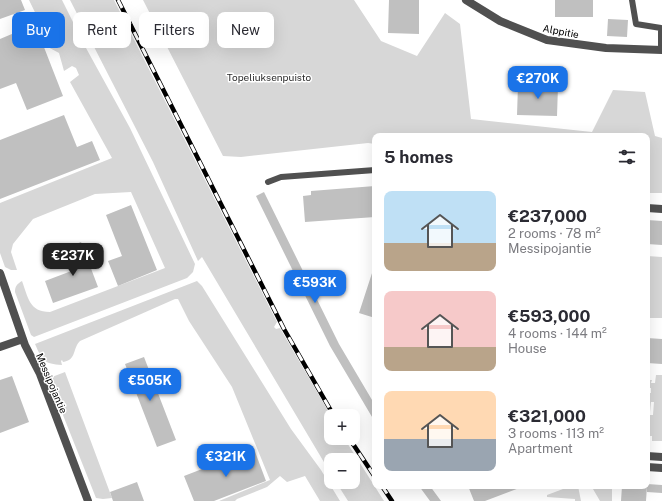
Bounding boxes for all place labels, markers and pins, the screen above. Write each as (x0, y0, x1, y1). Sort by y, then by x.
pin: €270K (510, 66, 566, 100)
pin: €237K (45, 243, 101, 277)
pin: €593K (287, 270, 343, 304)
pin: €505K (122, 368, 178, 402)
pin: €321K (198, 444, 254, 478)

